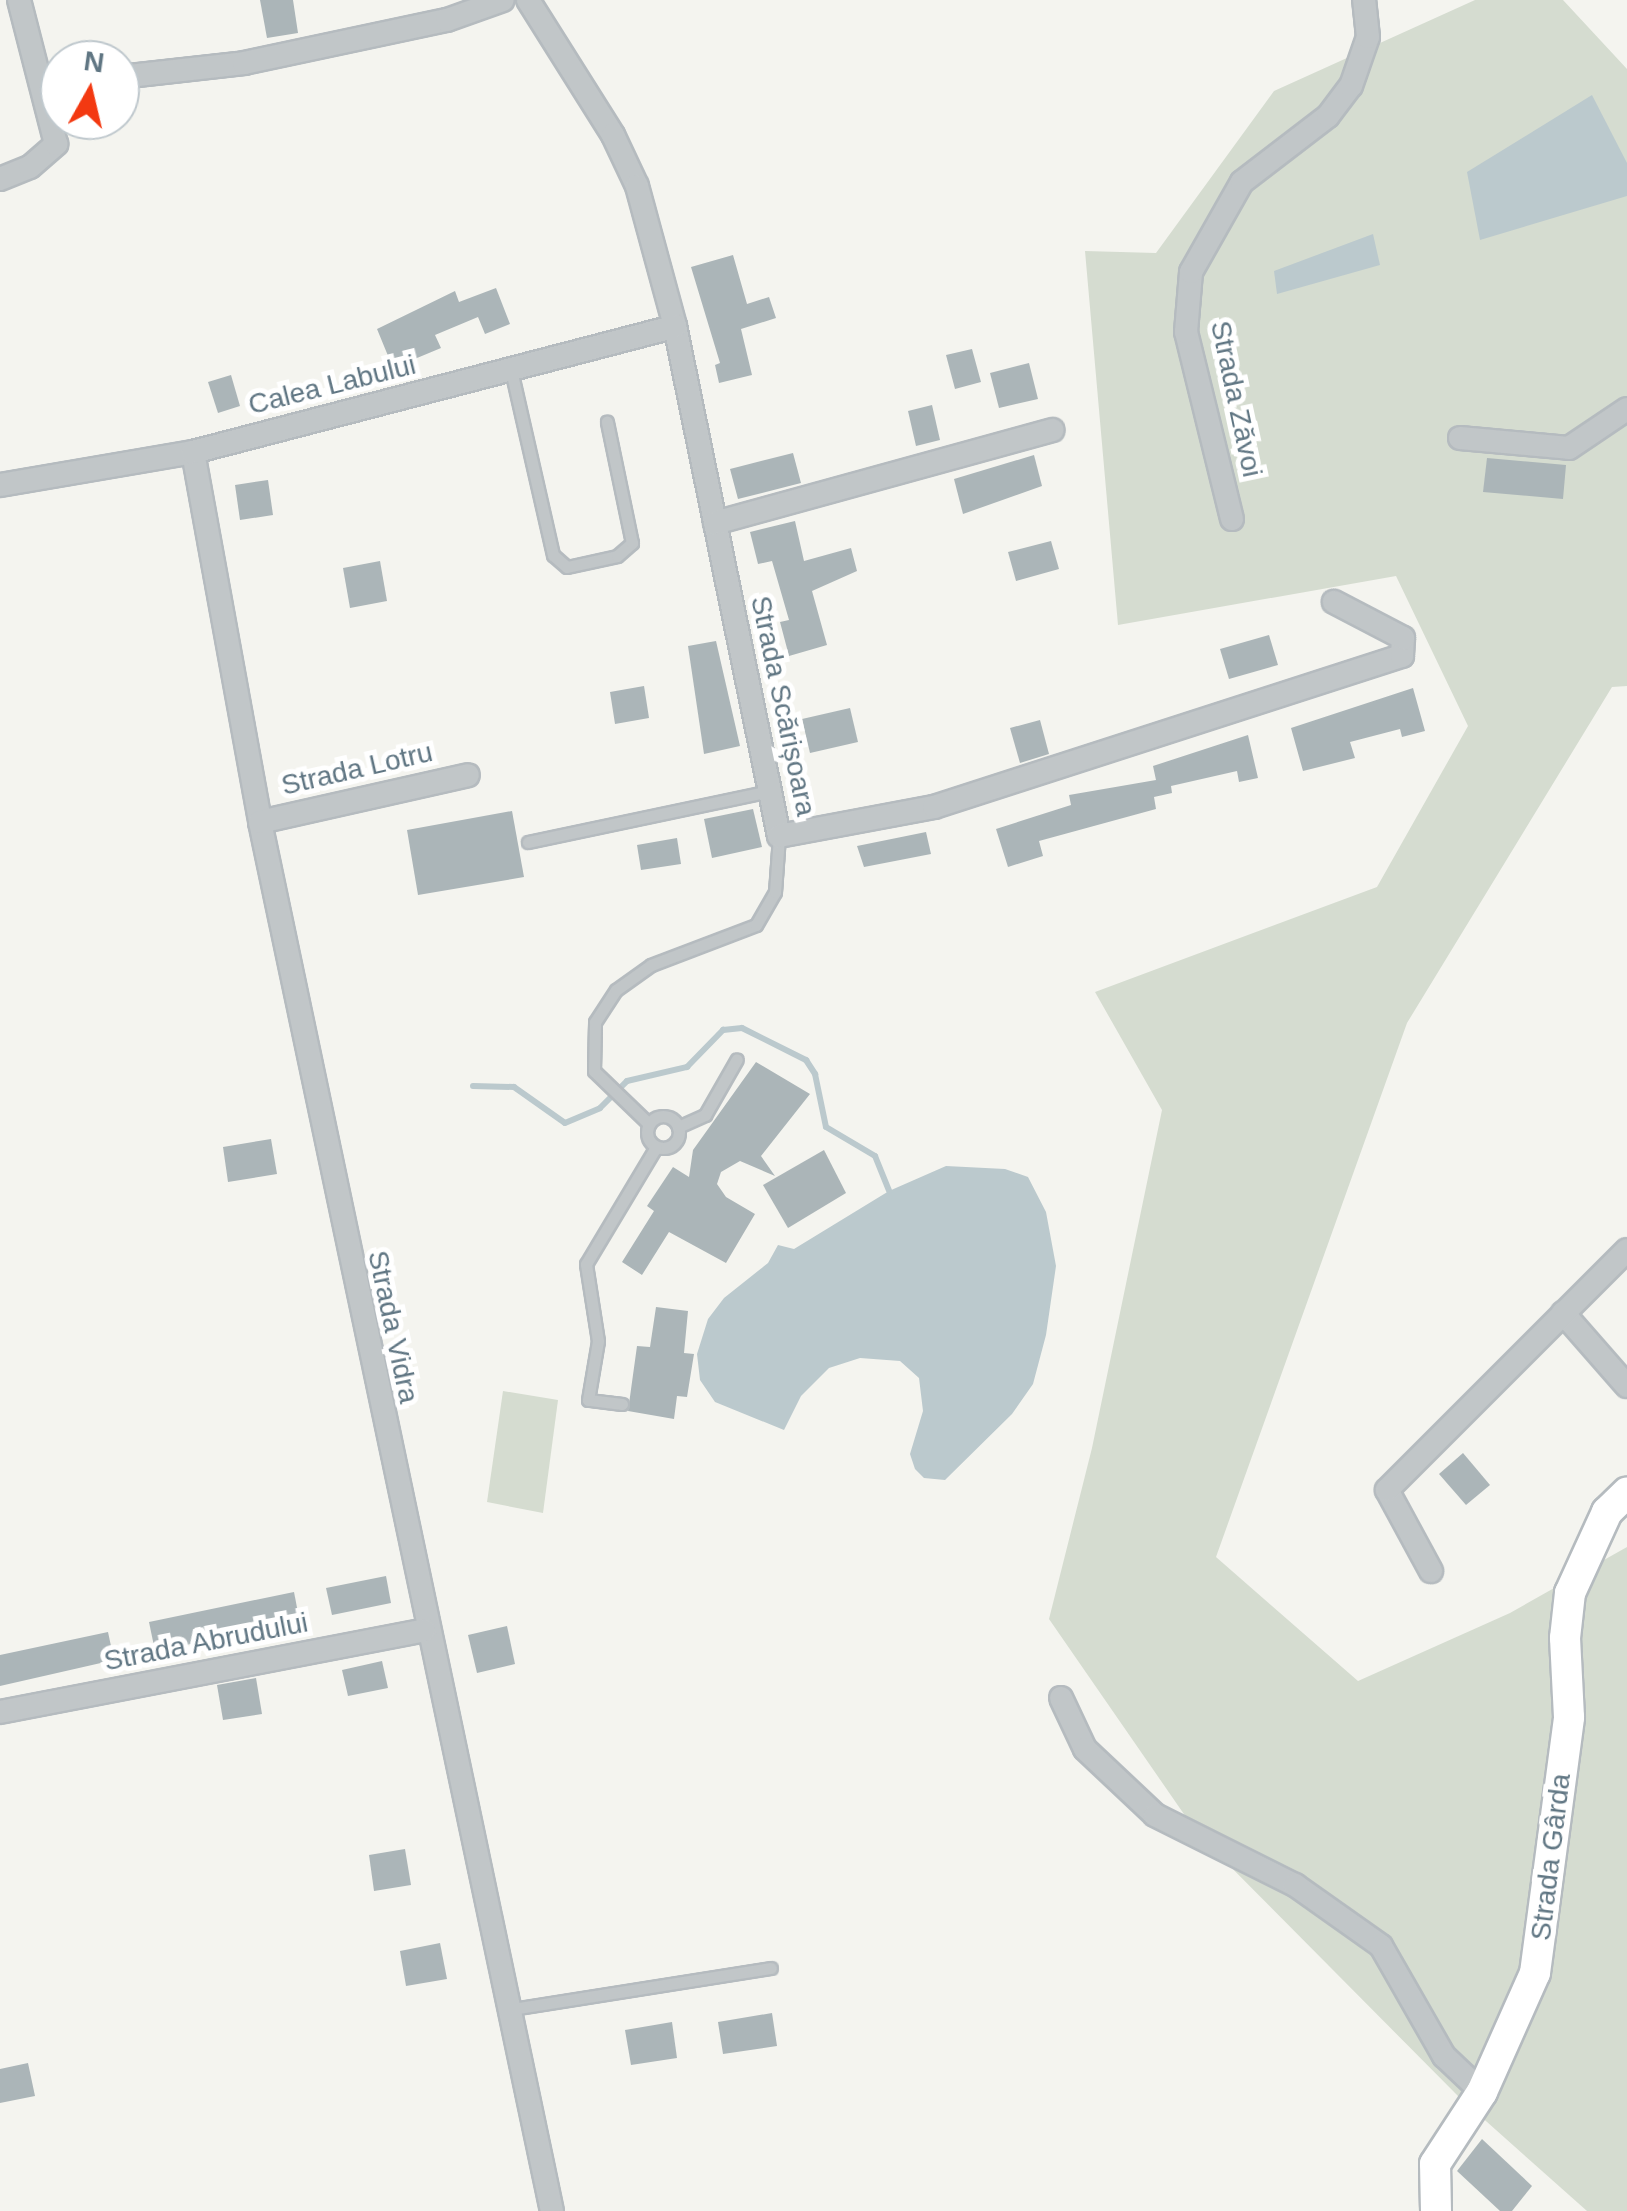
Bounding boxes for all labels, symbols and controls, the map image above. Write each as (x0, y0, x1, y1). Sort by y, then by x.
north arrow (40, 40, 140, 140)
text: N (82, 45, 106, 79)
street label: Strada Zăvoi (1203, 318, 1269, 480)
street label: Calea Labului (245, 348, 419, 422)
street label: Strada Scărișoara (743, 593, 823, 819)
street label: Strada Lotru (278, 735, 436, 803)
street label: Strada Vidra (360, 1248, 426, 1406)
street label: Strada Abrudului (100, 1606, 312, 1678)
street label: Strada Gârda (1524, 1772, 1578, 1942)

